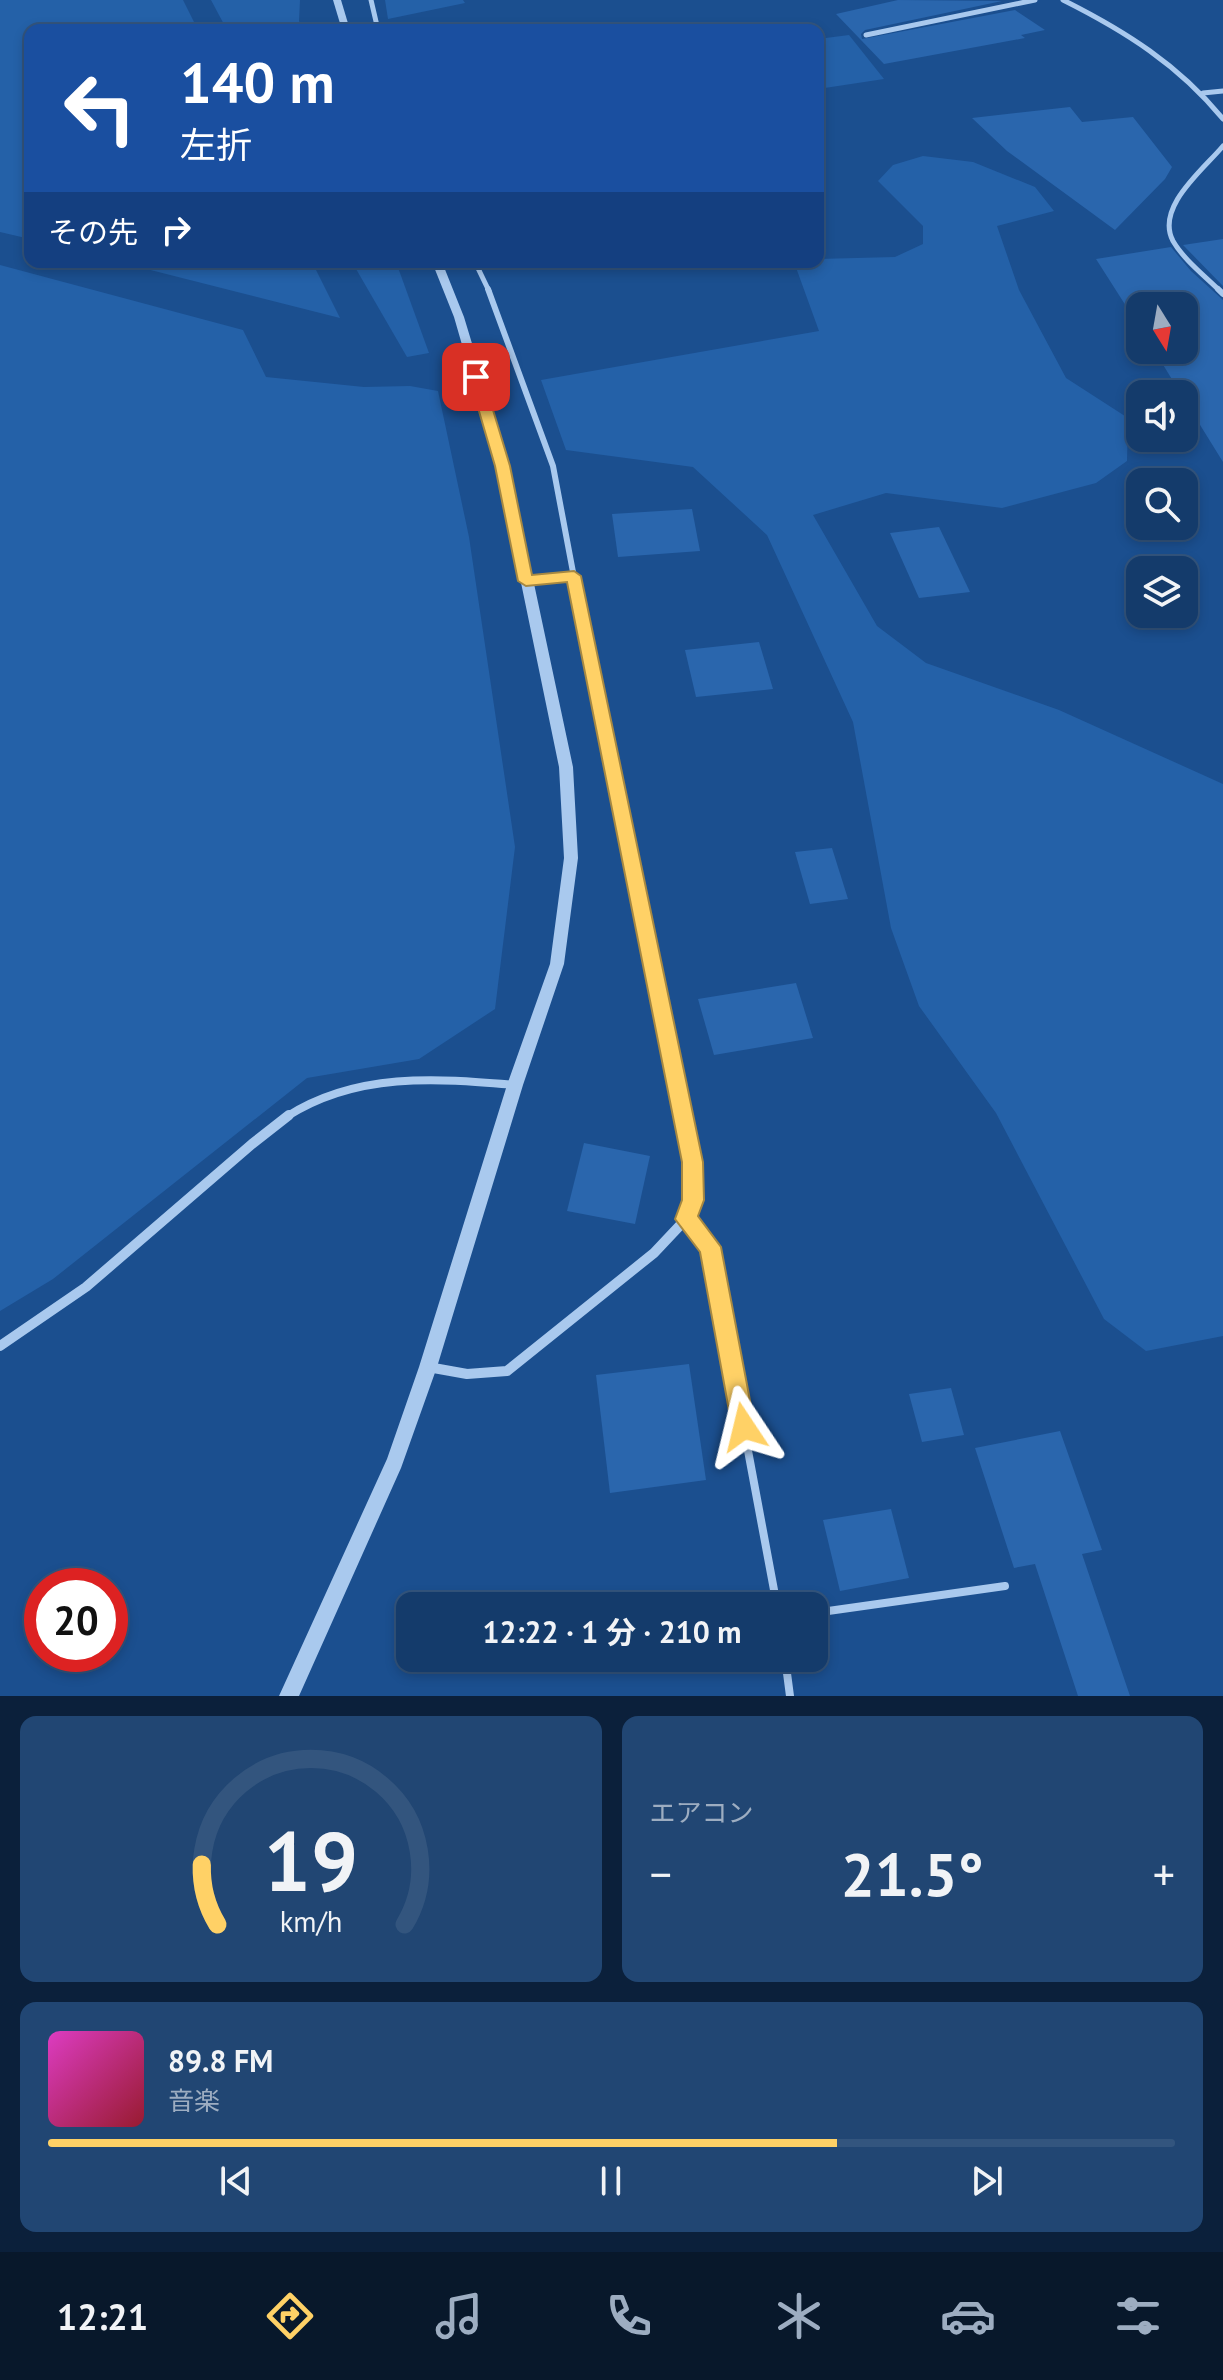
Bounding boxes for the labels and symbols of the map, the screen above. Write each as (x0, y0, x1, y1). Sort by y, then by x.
north arrow (1126, 292, 1198, 364)
pin (442, 343, 510, 411)
position arrow (702, 1385, 786, 1469)
speed limit sign: 20 (24, 1568, 128, 1672)

